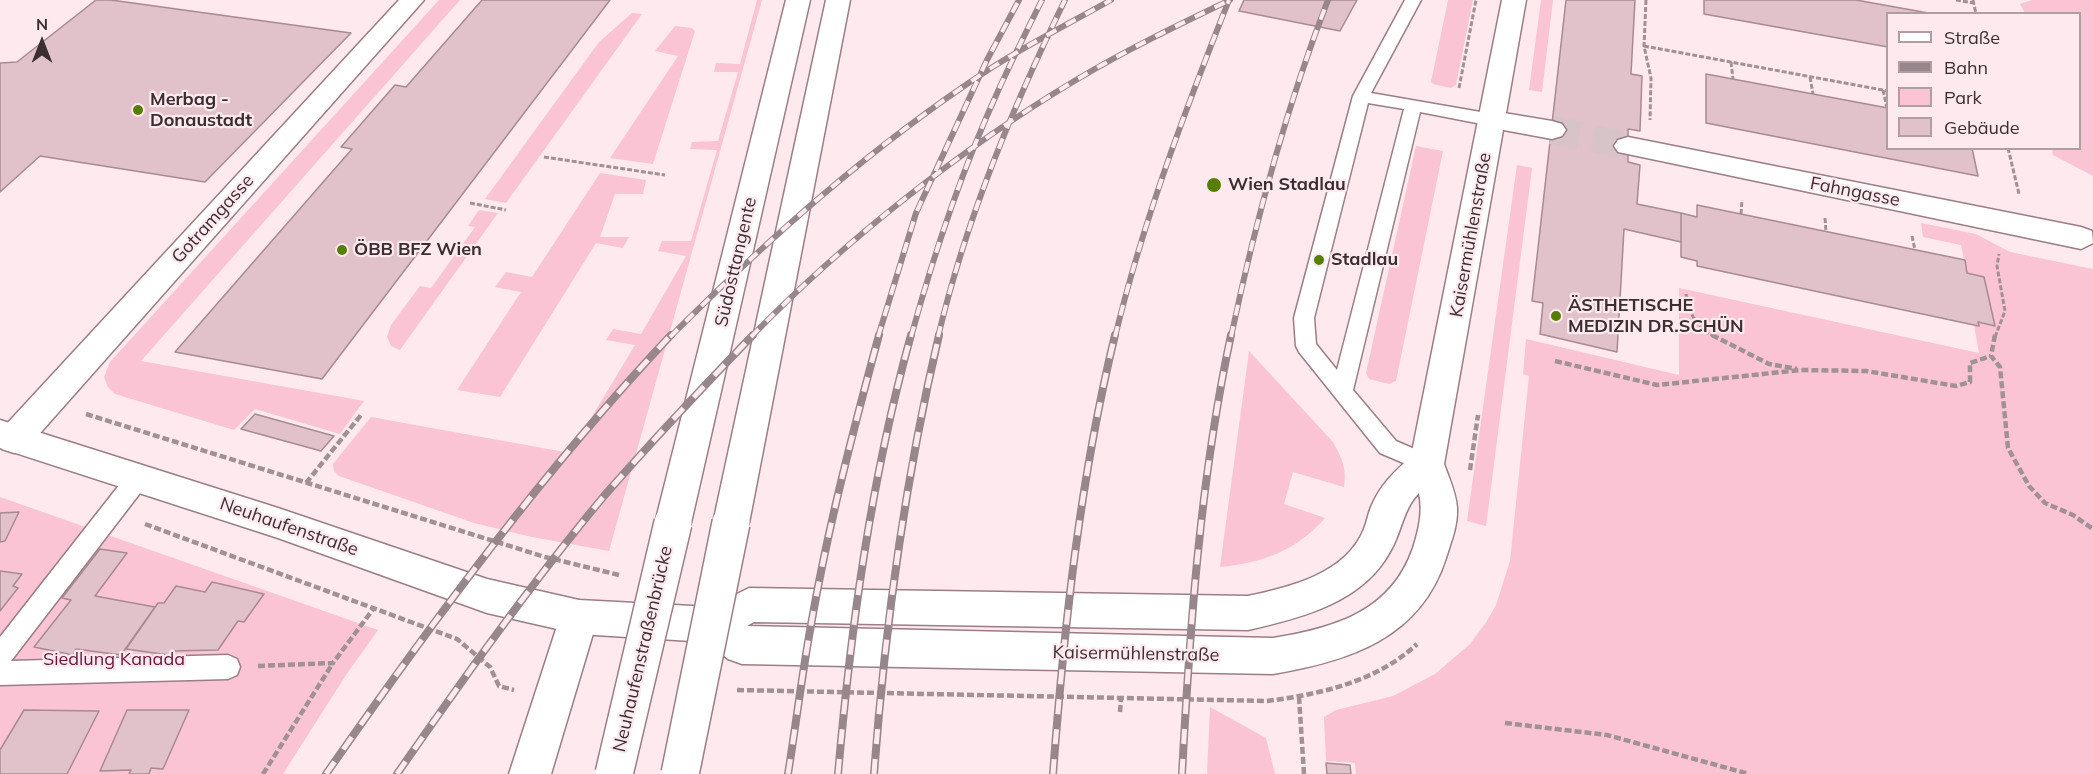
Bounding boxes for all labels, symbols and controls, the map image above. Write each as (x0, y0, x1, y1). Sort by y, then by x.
north arrow (12, 12, 72, 72)
legend (1886, 12, 2081, 150)
text: N (36, 14, 48, 34)
text: Straße (1944, 26, 2000, 49)
text: Bahn (1944, 56, 1988, 79)
text: Park (1944, 86, 1982, 109)
place label: Merbag - Donaustadt (150, 89, 252, 132)
marker: Merbag - Donaustadt (131, 103, 145, 117)
text: Gebäude (1944, 116, 2020, 139)
street label: Kaisermühlenstraße (1446, 151, 1496, 319)
street label: Gotramgasse (168, 170, 258, 268)
street label: Fahngasse (1808, 173, 1902, 211)
place label: Wien Stadlau (1228, 174, 1346, 196)
marker: Wien Stadlau (1205, 176, 1223, 194)
street label: Südosttangente (711, 195, 761, 329)
place label: ÖBB BFZ Wien (354, 239, 482, 261)
marker: ÖBB BFZ Wien (335, 243, 349, 257)
place label: Stadlau (1331, 249, 1398, 271)
marker: Stadlau (1312, 253, 1326, 267)
place label: ÄSTHETISCHE MEDIZIN DR.SCHÜN (1568, 295, 1744, 338)
marker: ÄSTHETISCHE MEDIZIN DR.SCHÜN (1549, 309, 1563, 323)
street label: Neuhaufenstraße (217, 493, 361, 561)
street label: Neuhaufenstraßenbrücke (609, 544, 677, 754)
street label: Kaisermühlenstraße (1052, 642, 1220, 666)
park label: Siedlung Kanada (43, 649, 185, 671)

